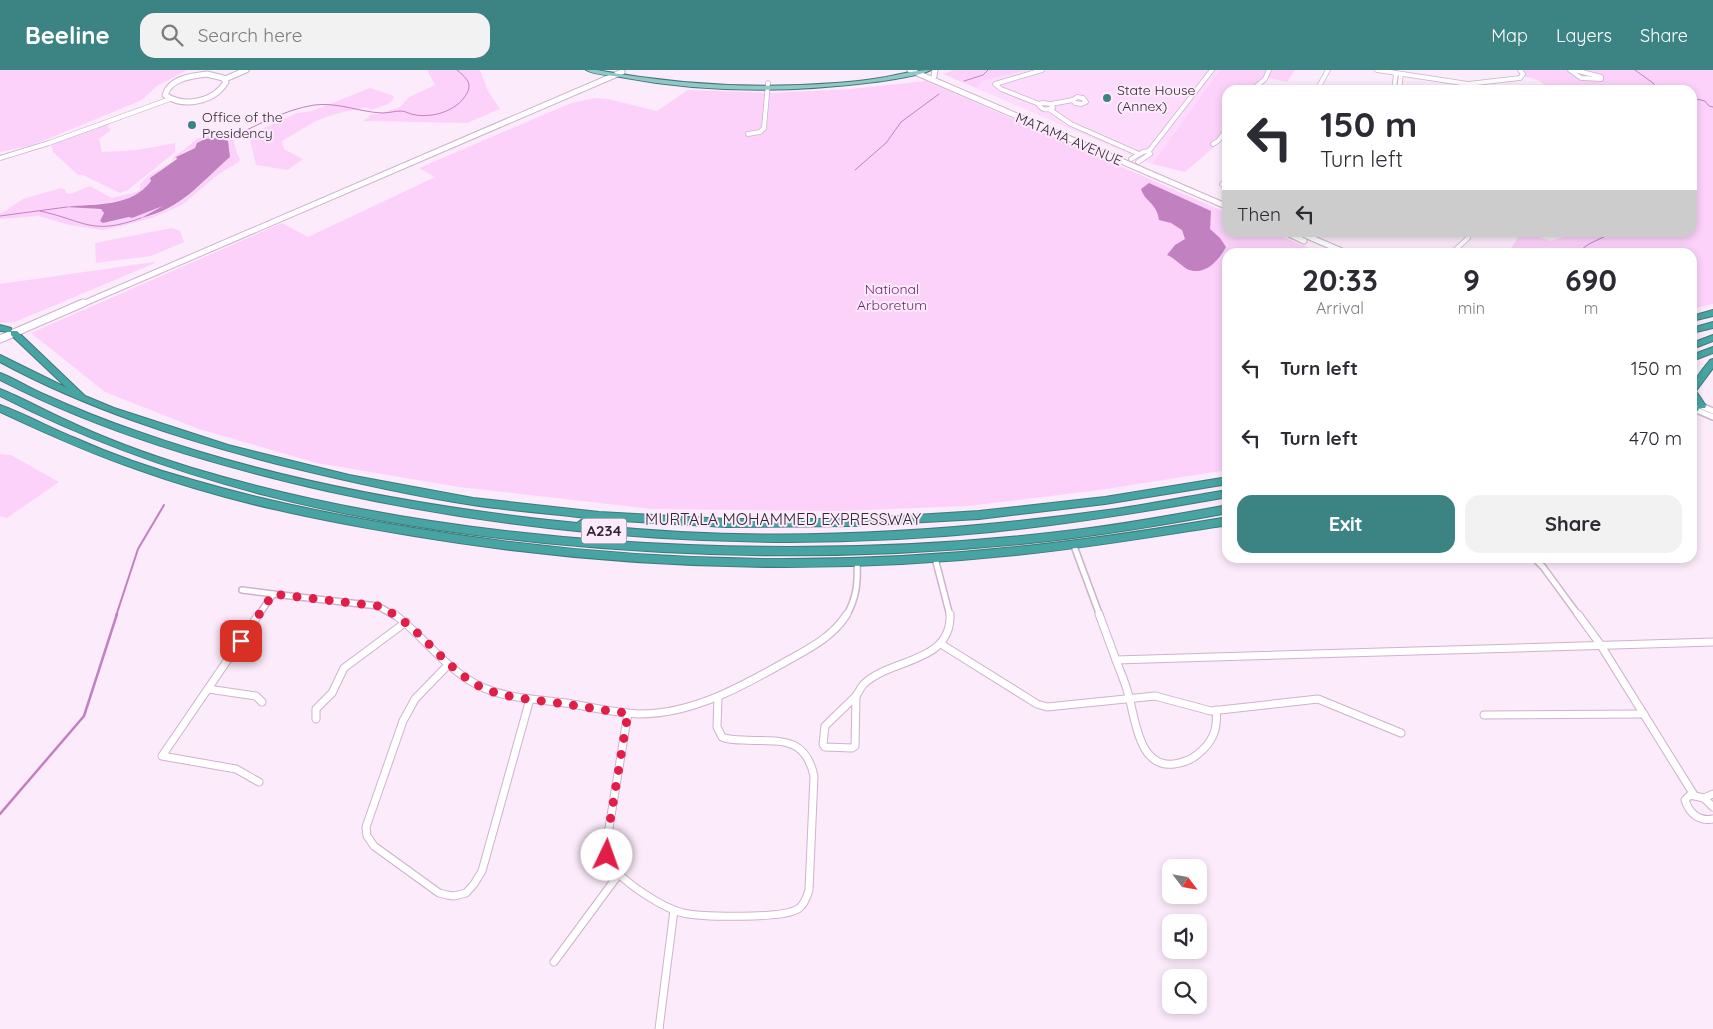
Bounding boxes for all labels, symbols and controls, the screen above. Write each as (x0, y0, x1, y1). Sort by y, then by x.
search box (140, 13, 490, 58)
text: Beeline (25, 20, 110, 50)
icon: search (158, 21, 186, 49)
text: Search here (198, 23, 303, 47)
text: Map (1491, 24, 1528, 47)
text: Layers (1556, 24, 1612, 47)
text: Share (1640, 24, 1688, 47)
place label: State House (Annex) (1117, 81, 1196, 115)
marker: State House (Annex) (1101, 92, 1113, 104)
text: 150 m (1320, 102, 1417, 146)
icon: left (1237, 105, 1302, 170)
place label: Office of the Presidency (202, 108, 283, 142)
street label: MATAMA AVENUE (1013, 108, 1125, 170)
marker: Office of the Presidency (186, 119, 198, 131)
text: Turn left (1320, 145, 1403, 173)
icon: left (1291, 200, 1319, 228)
text: Then (1237, 202, 1281, 226)
text: 20:33 (1302, 261, 1378, 299)
text: 9 (1463, 261, 1480, 299)
text: 690 (1565, 261, 1617, 299)
park label: National Arboretum (857, 280, 927, 314)
text: Arrival (1316, 298, 1364, 318)
text: min (1458, 298, 1485, 318)
text: m (1584, 298, 1598, 318)
icon: left (1237, 354, 1265, 382)
text: Turn left (1280, 356, 1358, 380)
text: 150 m (1631, 356, 1682, 380)
icon: left (1237, 424, 1265, 452)
text: Turn left (1280, 426, 1358, 450)
text: 470 m (1629, 426, 1682, 450)
button: Exit (1237, 495, 1455, 553)
button: Share (1465, 495, 1682, 553)
street label: MURTALA MOHAMMED EXPRESSWAY (645, 509, 921, 529)
road number: A234 (582, 518, 626, 544)
pin (220, 620, 262, 662)
icon: arrive (227, 627, 255, 655)
position arrow (580, 828, 632, 880)
north arrow (1162, 859, 1208, 904)
map controls (1162, 859, 1207, 1014)
button: sound (1162, 914, 1207, 959)
button: search (1162, 969, 1207, 1014)

